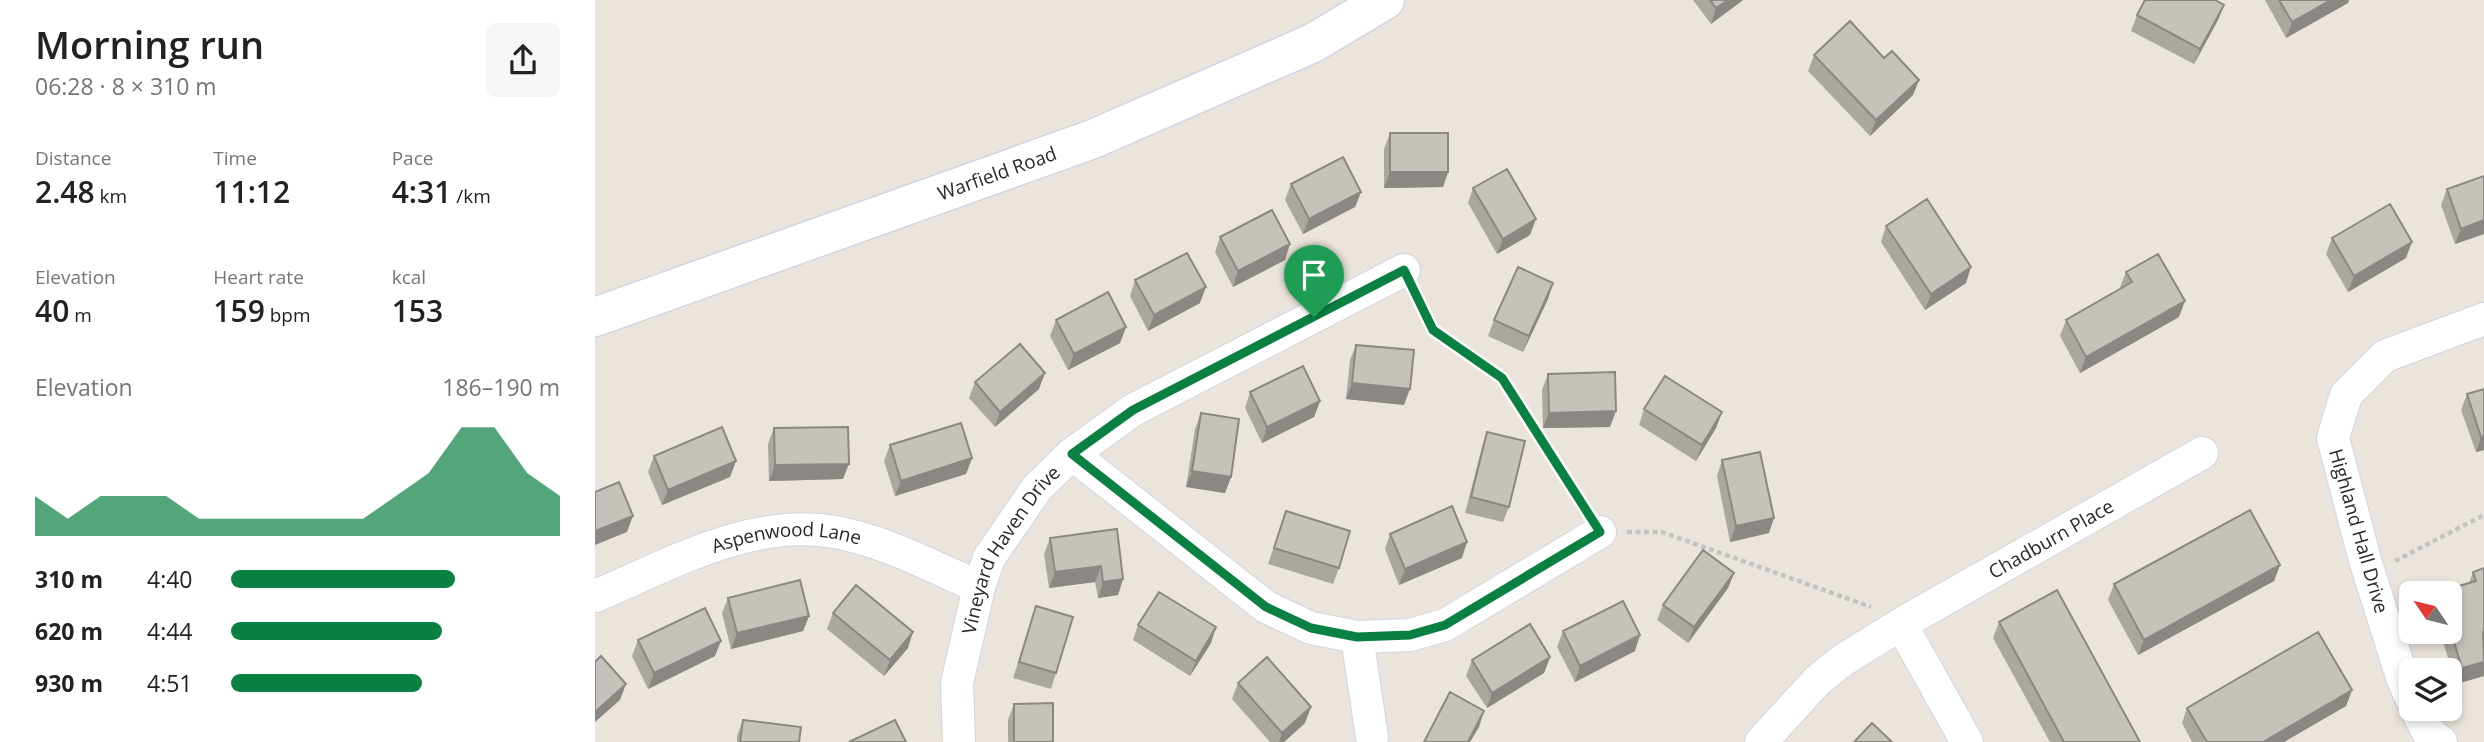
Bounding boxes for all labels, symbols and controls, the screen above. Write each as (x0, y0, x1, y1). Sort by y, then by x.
text: Morning run (35, 18, 264, 70)
button: share (486, 23, 560, 97)
text: 06:28 · 8 × 310 m (35, 70, 217, 102)
street label: Warfield Road (934, 140, 1060, 206)
text: Distance (35, 145, 111, 171)
text: Time (213, 145, 257, 171)
text: Pace (392, 145, 433, 171)
text: 2.48 (35, 171, 95, 212)
text: 11:12 (213, 171, 290, 212)
text: 4:31 (392, 171, 451, 212)
text: km (95, 183, 127, 209)
text: /km (451, 183, 491, 209)
pin (1284, 245, 1344, 317)
icon: arrive (1295, 256, 1333, 294)
text: Elevation (35, 264, 116, 290)
text: Heart rate (213, 264, 304, 290)
text: kcal (392, 264, 426, 290)
text: 40 (35, 290, 69, 331)
text: 159 (213, 290, 265, 331)
text: 153 (392, 290, 443, 331)
text: m (69, 302, 92, 328)
text: bpm (265, 302, 311, 328)
text: Elevation (35, 371, 133, 403)
text: 186–190 m (442, 371, 560, 403)
street label: Highland Hall Drive (2323, 446, 2395, 616)
street label: Vineyard Haven Drive (956, 460, 1066, 637)
street label: Chadburn Place (1984, 493, 2118, 585)
street label: Aspenwood Lane (708, 516, 864, 559)
text: 310 m (35, 563, 103, 595)
text: 4:40 (147, 563, 193, 595)
north arrow (2399, 581, 2462, 644)
map controls (2399, 581, 2462, 721)
text: 620 m (35, 615, 103, 647)
text: 4:44 (147, 615, 193, 647)
button: layers (2399, 658, 2462, 721)
text: 930 m (35, 667, 103, 699)
text: 4:51 (147, 667, 193, 699)

